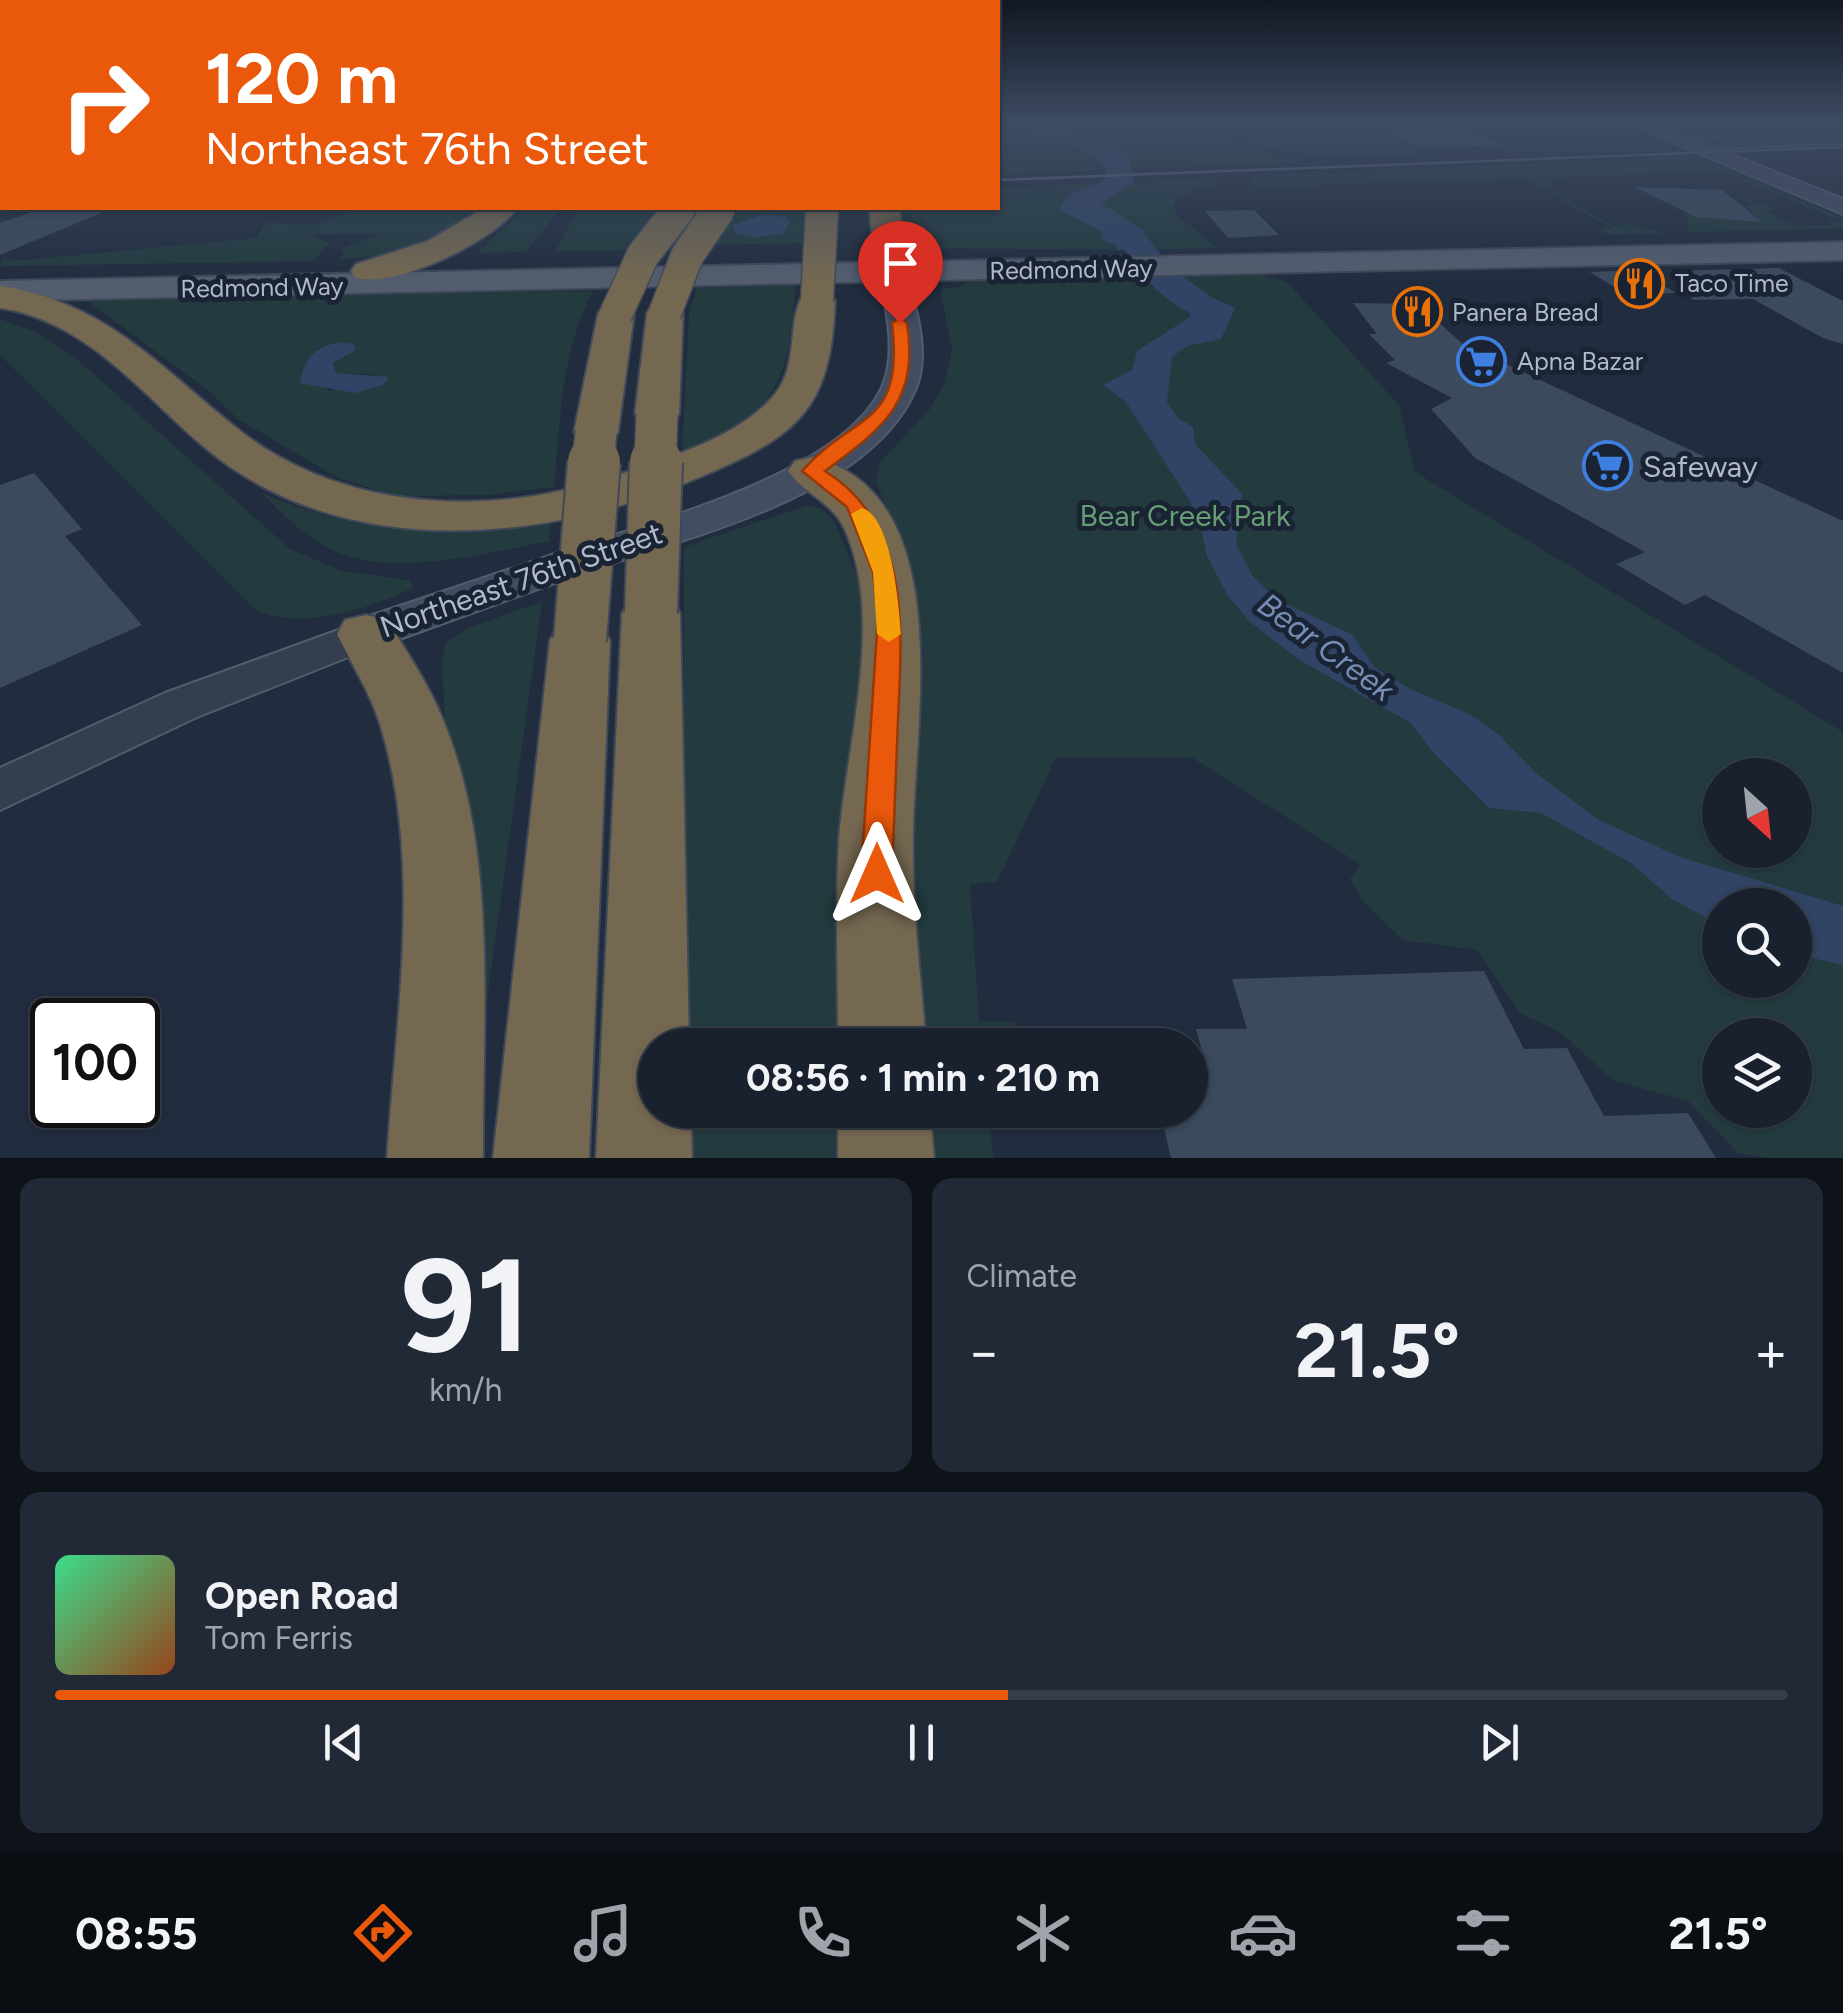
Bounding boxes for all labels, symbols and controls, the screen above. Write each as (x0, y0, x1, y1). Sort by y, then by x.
text: 120 m (205, 36, 398, 121)
icon: right (40, 40, 170, 170)
text: Northeast 76th Street (205, 121, 649, 175)
pin (858, 221, 943, 324)
icon: arrive (873, 236, 928, 291)
street label: Redmond Way (989, 253, 1153, 285)
restaurant icon: Taco Time (1614, 257, 1666, 309)
place label: Taco Time (1675, 268, 1789, 298)
street label: Redmond Way (180, 271, 344, 303)
restaurant icon: Panera Bread (1391, 286, 1443, 338)
place label: Panera Bread (1452, 297, 1599, 327)
supermarket icon: Apna Bazar (1456, 335, 1508, 387)
place label: Apna Bazar (1517, 346, 1644, 376)
supermarket icon: Safeway (1582, 440, 1634, 492)
place label: Safeway (1643, 448, 1758, 485)
park label: Bear Creek Park (1079, 497, 1291, 534)
street label: Northeast 76th Street (375, 514, 667, 646)
water label: Bear Creek (1250, 585, 1403, 710)
north arrow (1702, 758, 1812, 868)
map controls (1702, 758, 1812, 1128)
position arrow (825, 822, 929, 926)
button: search (1702, 888, 1812, 998)
speed limit sign: 100 (30, 998, 160, 1128)
button: layers (1702, 1018, 1812, 1128)
text: 08:56 · 1 min · 210 m (746, 1055, 1100, 1101)
text: 91 (401, 1228, 531, 1384)
text: Climate (967, 1257, 1077, 1295)
text: 21.5° (1294, 1306, 1460, 1396)
text: − (967, 1319, 1001, 1385)
text: + (1754, 1319, 1788, 1385)
text: km/h (429, 1371, 502, 1409)
text: Open Road (205, 1573, 399, 1619)
text: Tom Ferris (205, 1619, 353, 1657)
icon: previous (316, 1715, 371, 1770)
icon: pause (894, 1715, 949, 1770)
icon: next (1472, 1715, 1527, 1770)
icon: directions (348, 1898, 418, 1968)
icon: music (568, 1898, 638, 1968)
icon: phone (788, 1898, 858, 1968)
icon: climate (1008, 1898, 1078, 1968)
icon: car (1228, 1898, 1298, 1968)
icon: filters (1448, 1898, 1518, 1968)
text: 08:55 (75, 1906, 198, 1960)
text: 21.5° (1668, 1906, 1768, 1960)

